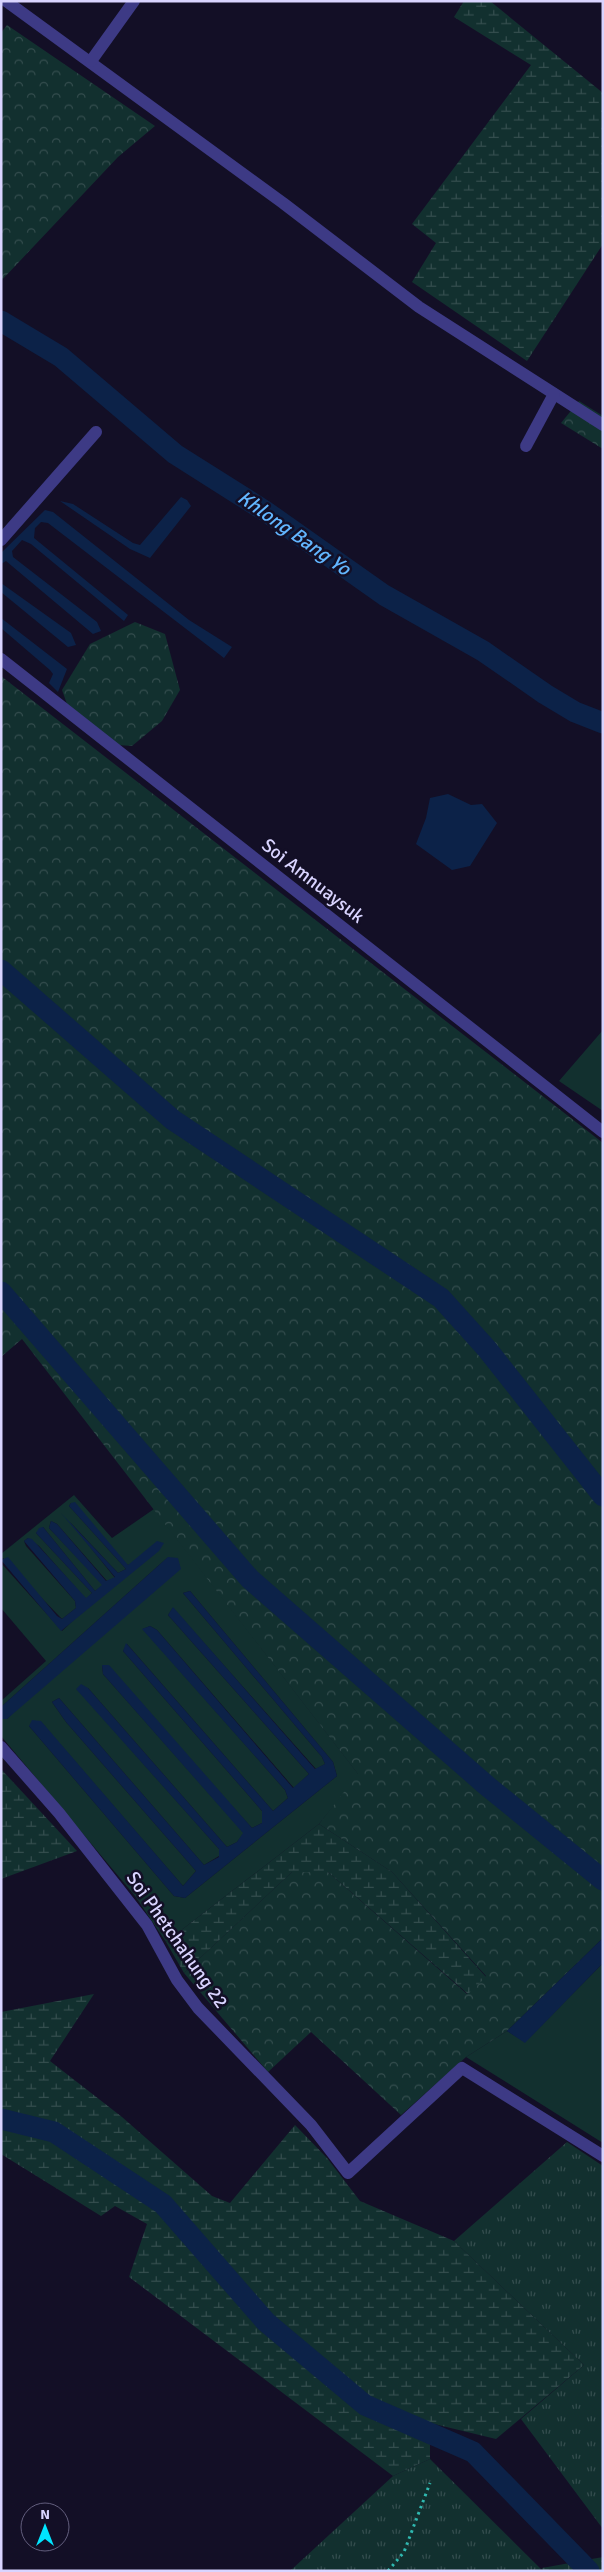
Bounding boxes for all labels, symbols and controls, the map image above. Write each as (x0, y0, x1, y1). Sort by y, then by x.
water label: Khlong Bang Yo (233, 485, 357, 582)
street label: Soi Amnuaysuk (257, 833, 370, 929)
street label: Soi Phetchahung 22 (121, 1867, 233, 2013)
north arrow (20, 2502, 70, 2552)
text: N (40, 2506, 50, 2523)

